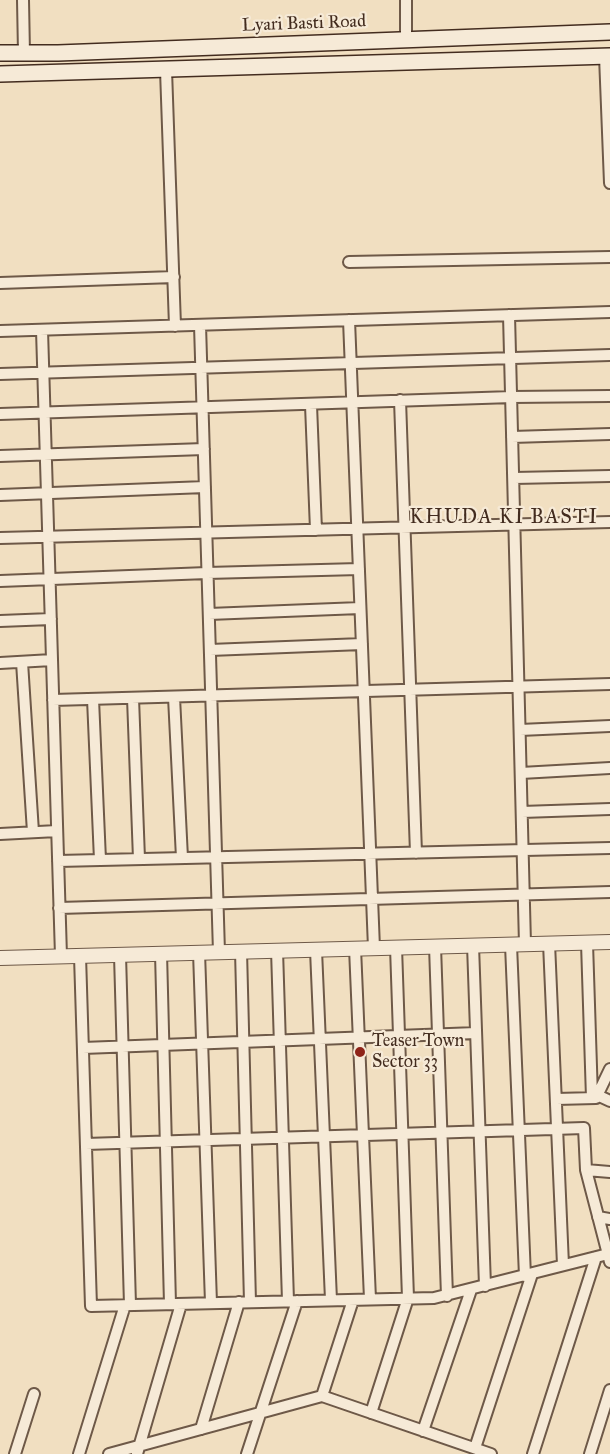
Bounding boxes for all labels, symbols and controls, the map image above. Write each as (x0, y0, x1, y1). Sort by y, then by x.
street label: Lyari Basti Road (242, 11, 366, 37)
district label: KHUDA KI BASTI (409, 506, 599, 530)
place label: Teaser Town Sector 33 (372, 1031, 464, 1074)
marker: Teaser Town Sector 33 (353, 1045, 367, 1059)

